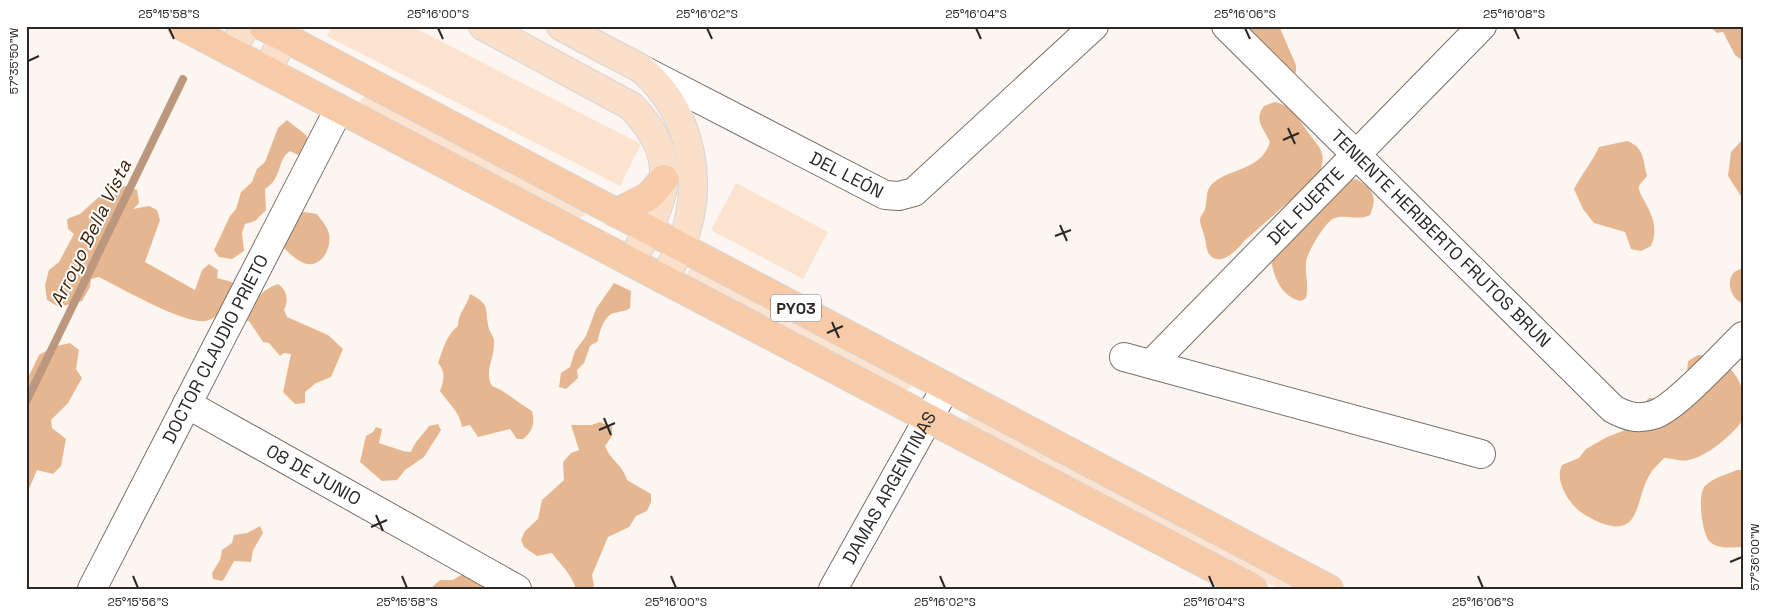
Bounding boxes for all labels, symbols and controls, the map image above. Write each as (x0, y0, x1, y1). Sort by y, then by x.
text: 25°15'58"S (138, 6, 200, 22)
text: 25°16'00"S (407, 6, 469, 22)
text: 25°16'02"S (676, 6, 738, 22)
text: 25°16'04"S (945, 6, 1007, 22)
text: 25°16'06"S (1214, 6, 1276, 22)
text: 25°16'08"S (1483, 6, 1545, 22)
text: 57°35'50"W (6, 27, 22, 94)
street label: TENIENTE HERIBERTO FRUTOS BRUN (1326, 124, 1556, 352)
street label: DEL LEÓN (806, 146, 888, 203)
water label: Arroyo Bella Vista (44, 156, 137, 311)
street label: DEL FUERTE (1262, 162, 1348, 249)
street label: DOCTOR CLAUDIO PRIETO (157, 250, 273, 447)
road number: PY03 (771, 294, 821, 322)
street label: DAMAS ARGENTINAS (837, 407, 941, 568)
street label: 08 DE JUNIO (262, 439, 365, 510)
text: 57°36'00"W (1747, 523, 1763, 590)
text: 25°15'56"S (107, 594, 169, 610)
text: 25°15'58"S (376, 594, 438, 610)
text: 25°16'00"S (645, 594, 707, 610)
text: 25°16'02"S (914, 594, 976, 610)
text: 25°16'04"S (1183, 594, 1245, 610)
text: 25°16'06"S (1452, 594, 1514, 610)

